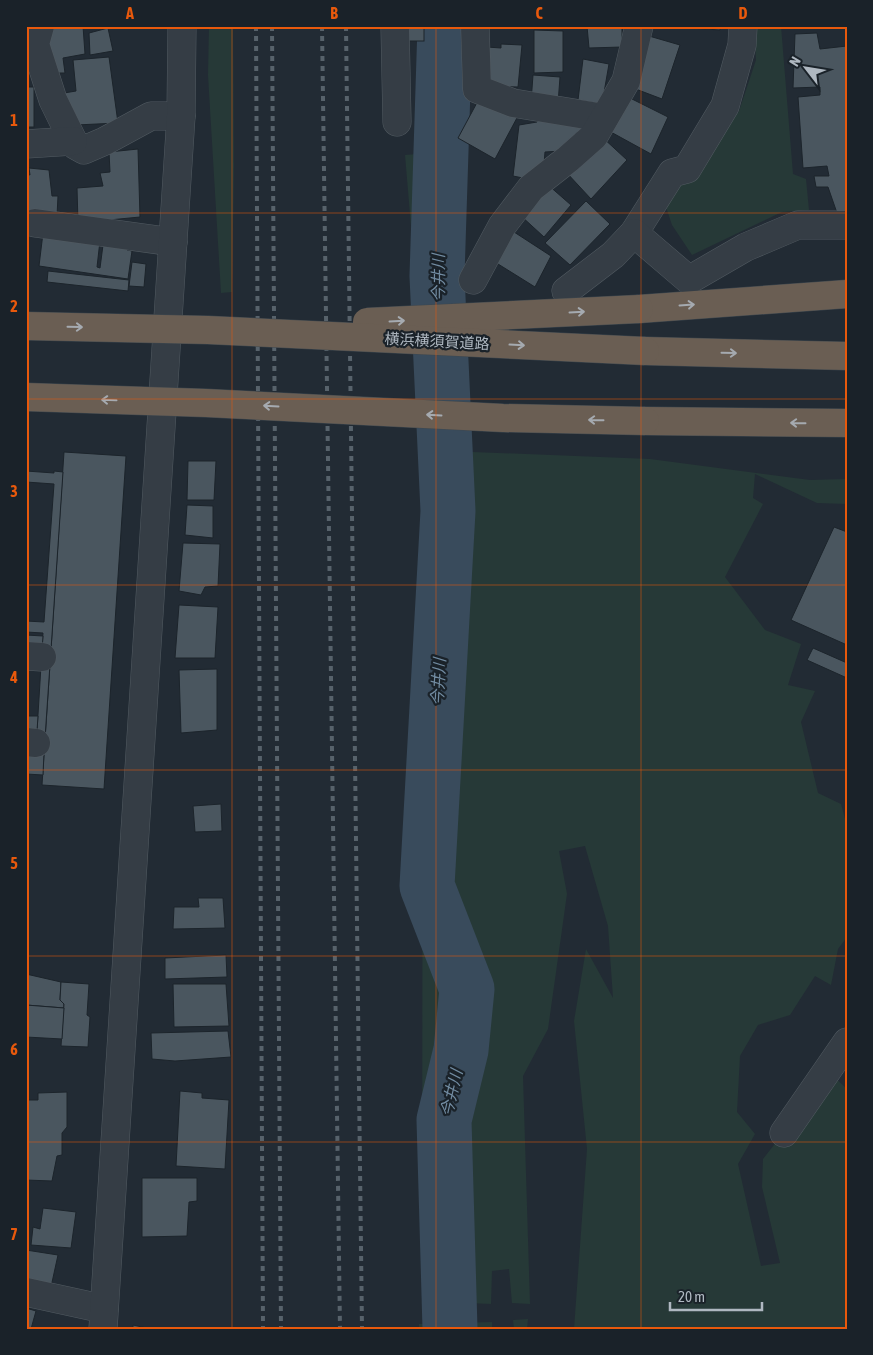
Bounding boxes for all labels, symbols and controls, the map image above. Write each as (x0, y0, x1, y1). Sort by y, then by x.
text: A (125, 4, 134, 22)
text: B (330, 4, 338, 22)
text: C (535, 4, 543, 22)
text: D (739, 4, 748, 22)
north arrow (780, 42, 830, 92)
text: N (786, 54, 804, 69)
text: 1 (10, 111, 18, 129)
water label: 今井川 (429, 252, 447, 302)
text: 2 (10, 297, 18, 315)
one-way arrow (679, 301, 695, 310)
one-way arrow (568, 307, 584, 316)
one-way arrow (388, 316, 404, 325)
one-way arrow (66, 322, 83, 332)
street label: 横浜横須賀道路 (384, 330, 490, 352)
one-way arrow (508, 340, 525, 350)
one-way arrow (720, 349, 736, 358)
one-way arrow (101, 395, 118, 405)
one-way arrow (264, 402, 280, 411)
one-way arrow (426, 410, 442, 419)
one-way arrow (588, 415, 604, 425)
one-way arrow (790, 418, 806, 428)
text: 3 (10, 482, 18, 500)
water label: 今井川 (428, 656, 448, 706)
text: 4 (9, 668, 18, 686)
text: 5 (10, 854, 18, 872)
text: 6 (10, 1040, 18, 1058)
water label: 今井川 (437, 1066, 466, 1118)
text: 7 (10, 1225, 18, 1243)
scale bar (670, 1280, 763, 1312)
text: 20 m (678, 1288, 705, 1305)

